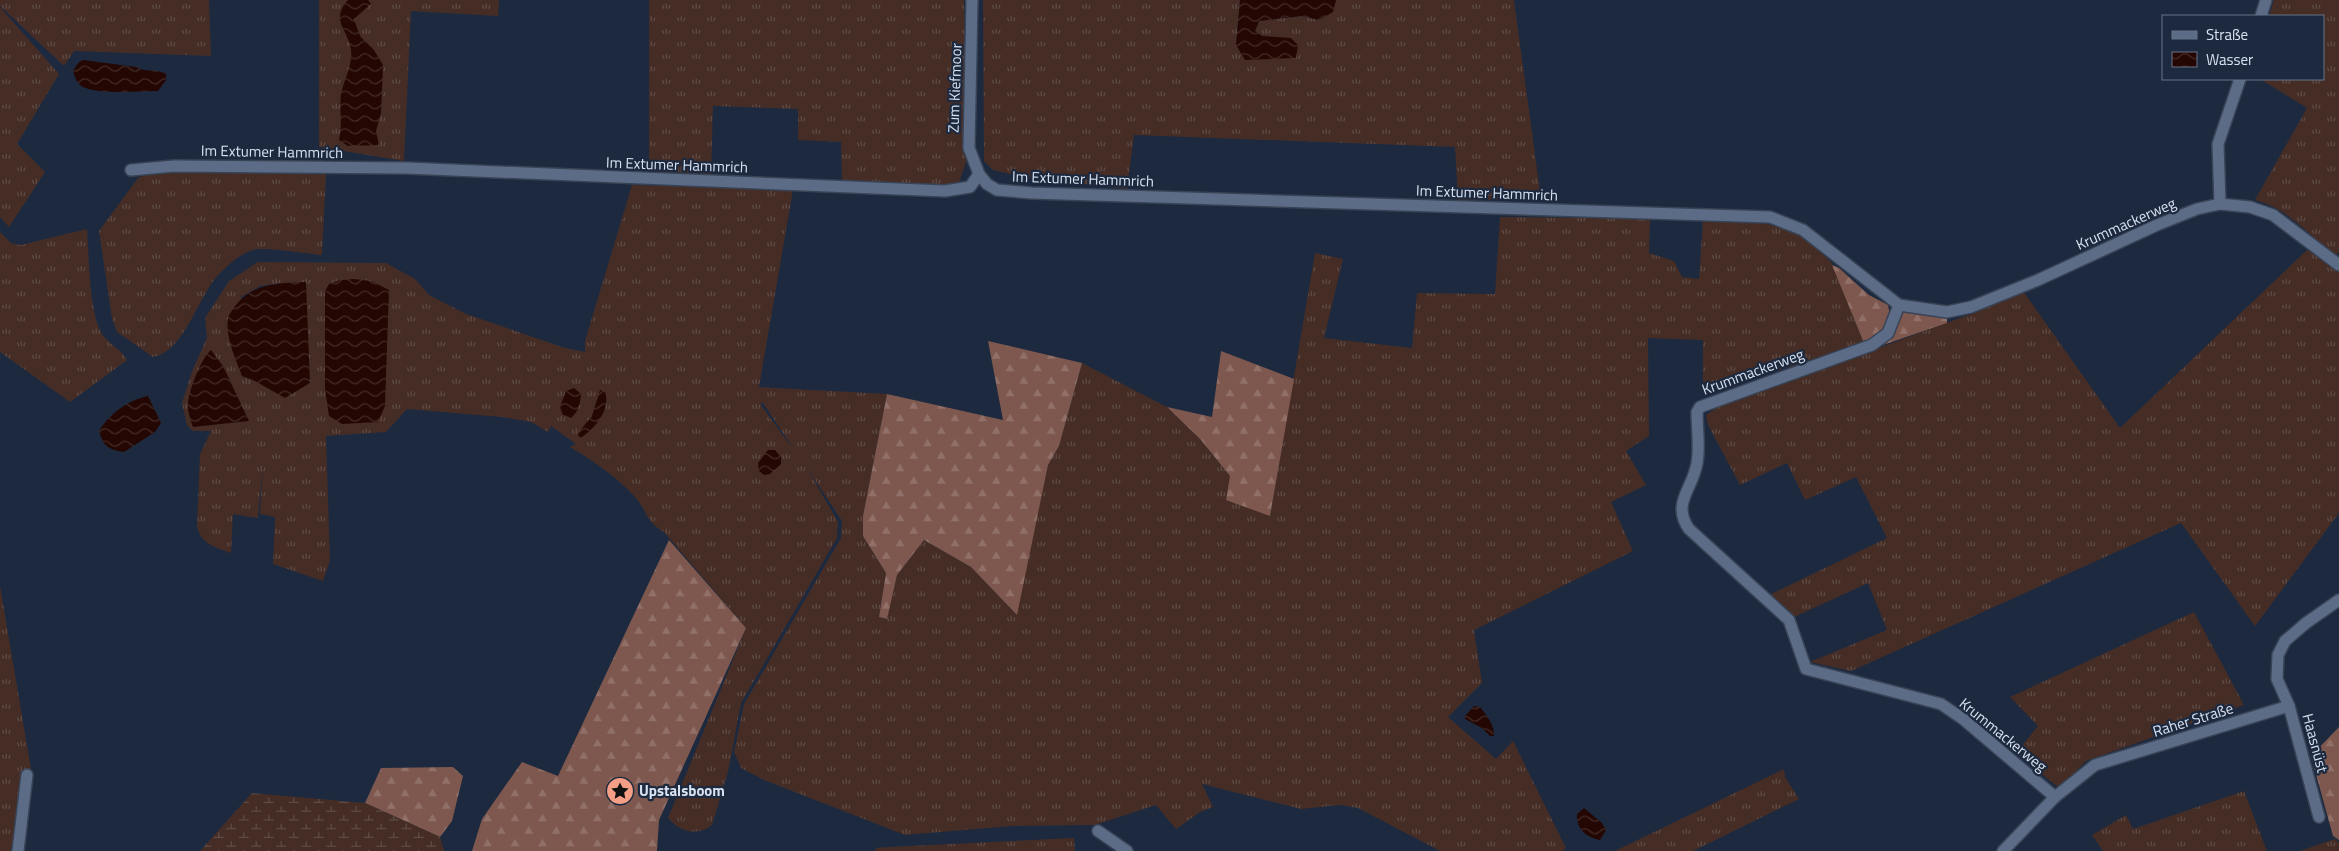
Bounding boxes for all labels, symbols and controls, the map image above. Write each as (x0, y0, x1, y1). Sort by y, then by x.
legend (2162, 15, 2324, 80)
text: Straße (2206, 23, 2248, 46)
street label: Zum Kiefmoor (941, 43, 968, 133)
text: Wasser (2206, 48, 2253, 71)
street label: Im Extumer Hammrich (201, 139, 343, 164)
street label: Im Extumer Hammrich (606, 151, 748, 178)
street label: Im Extumer Hammrich (1012, 165, 1154, 192)
street label: Im Extumer Hammrich (1416, 179, 1558, 206)
street label: Krummackerweg (2072, 191, 2180, 256)
street label: Krummackerweg (1699, 342, 1807, 401)
street label: Krummackerweg (1954, 692, 2052, 777)
street label: Raher Straße (2150, 696, 2236, 743)
street label: Haasnüst (2297, 711, 2335, 776)
place icon: Upstalsboom (605, 776, 635, 806)
place label: Upstalsboom (639, 779, 725, 802)

